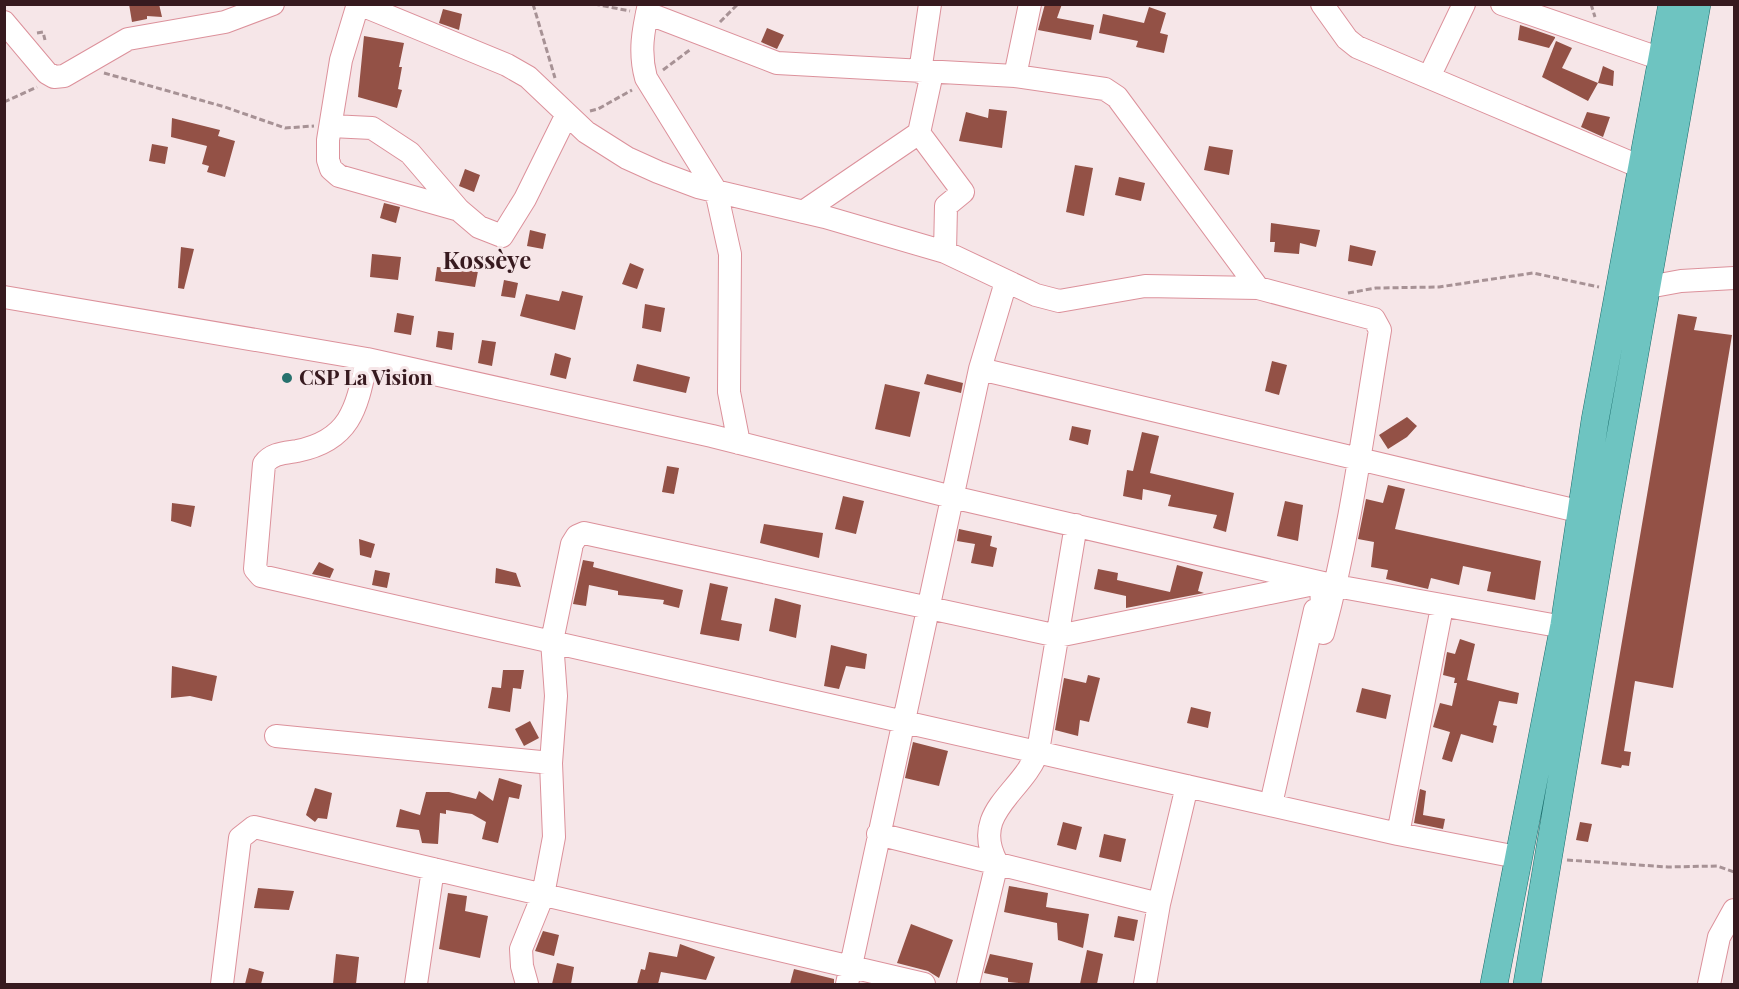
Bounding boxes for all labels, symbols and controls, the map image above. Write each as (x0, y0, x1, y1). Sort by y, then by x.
district label: Kossèye (443, 243, 531, 275)
place label: CSP La Vision (299, 362, 433, 390)
marker: CSP La Vision (280, 371, 294, 385)

